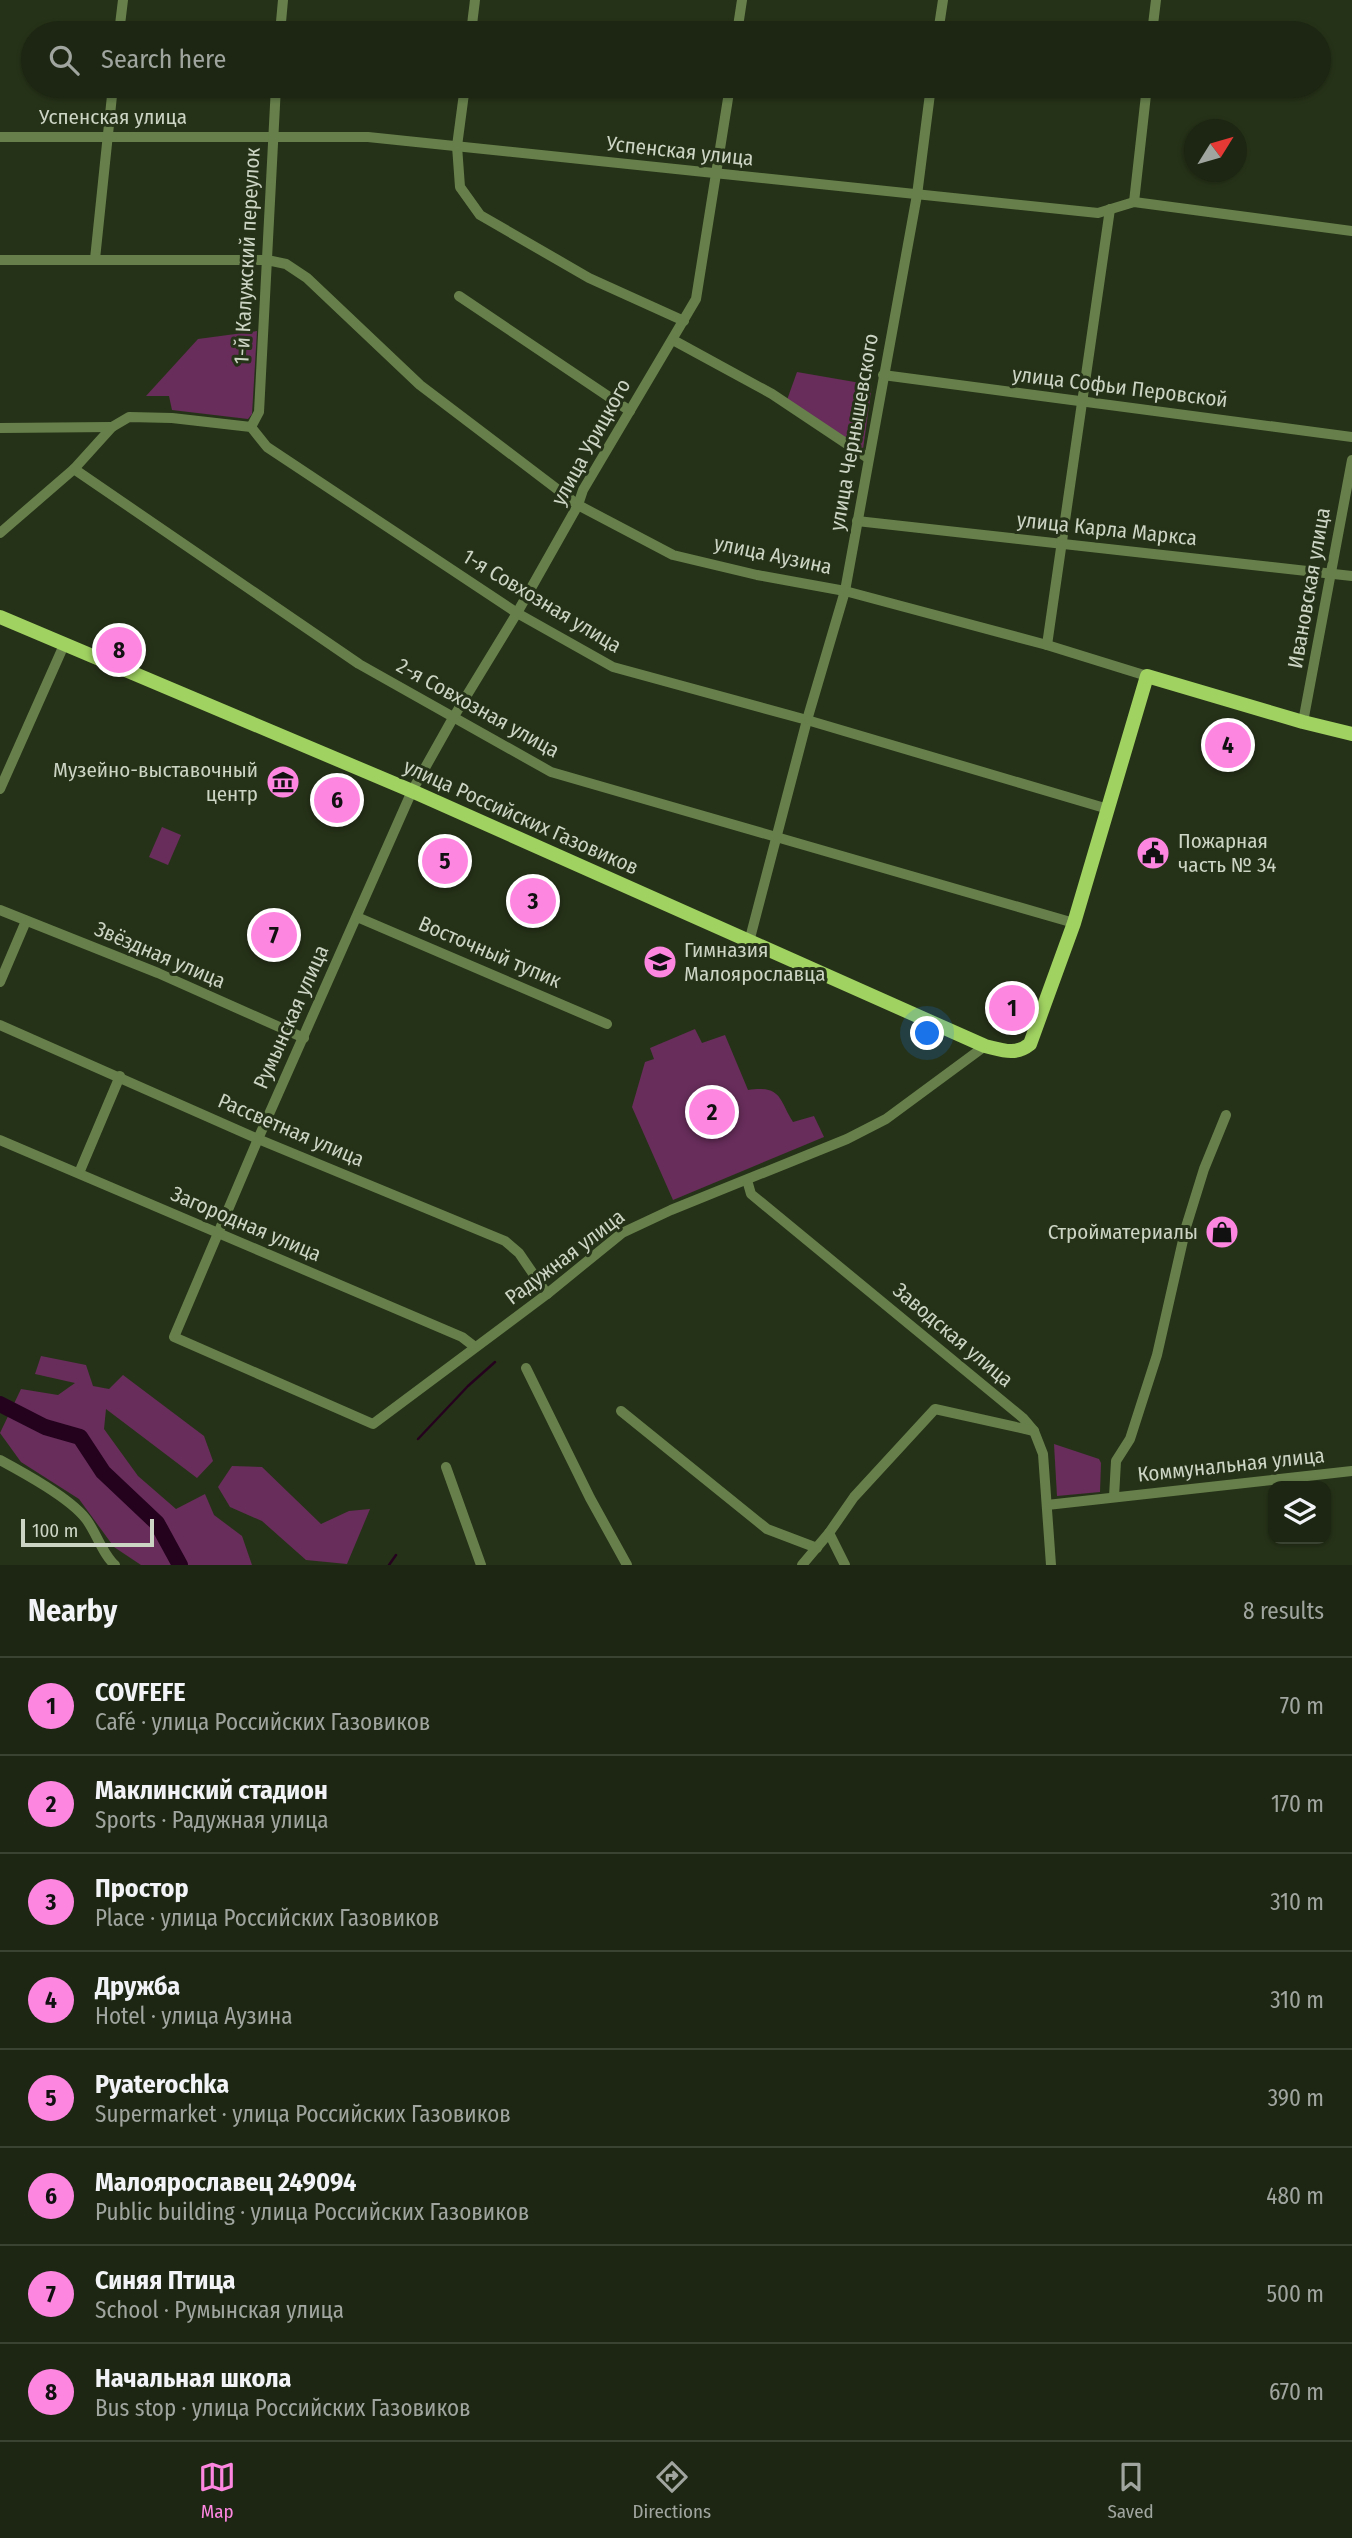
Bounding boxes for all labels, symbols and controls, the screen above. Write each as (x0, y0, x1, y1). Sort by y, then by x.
search box (21, 21, 1331, 98)
icon: search (45, 41, 83, 79)
text: Search here (101, 44, 226, 75)
street label: Успенская улица (38, 104, 187, 130)
north arrow (1184, 119, 1247, 182)
street label: Успенская улица (604, 130, 755, 172)
street label: 1-й Калужский переулок (228, 147, 266, 365)
street label: улица Чернышевского (824, 331, 884, 533)
street label: улица Софьи Перовской (1011, 361, 1229, 413)
street label: улица Урицкого (546, 374, 636, 510)
street label: Ивановская улица (1282, 506, 1336, 670)
street label: улица Карла Маркса (1016, 507, 1198, 551)
street label: улица Аузина (712, 530, 834, 580)
street label: 1-я Совхозная улица (458, 543, 626, 659)
pin: 8 (96, 624, 142, 676)
street label: 2-я Совхозная улица (392, 653, 564, 763)
pin: 4 (1205, 719, 1251, 771)
street label: улица Российских Газовиков (399, 753, 643, 881)
place label: Музейно-выставочный центр (53, 757, 258, 807)
museum icon: Музейно-выставочный центр (264, 763, 302, 801)
pin: 6 (314, 774, 360, 826)
place label: Пожарная часть № 34 (1178, 828, 1276, 878)
public building icon: Пожарная часть № 34 (1134, 834, 1172, 872)
pin: 5 (422, 835, 468, 887)
pin: 3 (510, 875, 556, 927)
pin: 7 (251, 909, 297, 961)
street label: Восточный тупик (415, 910, 565, 994)
street label: Звёздная улица (91, 916, 229, 994)
place label: Гимназия Малоярославца (684, 937, 826, 987)
street label: Румынская улица (248, 941, 334, 1093)
school or university icon: Гимназия Малоярославца (641, 943, 679, 981)
pin: 1 (989, 982, 1035, 1034)
your location (910, 1016, 944, 1050)
pin: 2 (689, 1086, 735, 1138)
street label: Рассветная улица (214, 1088, 368, 1172)
street label: Загородная улица (167, 1181, 325, 1267)
street label: Радужная улица (500, 1204, 630, 1310)
shop icon: Стройматериалы (1203, 1213, 1241, 1251)
place label: Стройматериалы (1048, 1219, 1198, 1245)
street label: Заводская улица (888, 1277, 1018, 1393)
street label: Коммунальная улица (1136, 1442, 1326, 1488)
map controls (1268, 1481, 1331, 1544)
button: layers (1268, 1481, 1331, 1544)
scale bar (21, 1516, 154, 1548)
text: 100 m (32, 1519, 78, 1542)
text: Nearby (28, 1593, 117, 1629)
text: 8 results (1243, 1597, 1324, 1625)
text: COVFEFE (95, 1677, 186, 1708)
text: 1 (46, 1692, 56, 1720)
text: 70 m (1280, 1692, 1324, 1720)
text: Café · улица Российских Газовиков (95, 1708, 430, 1736)
text: Маклинский стадион (95, 1775, 328, 1806)
text: 2 (46, 1790, 56, 1818)
text: 170 m (1271, 1790, 1324, 1818)
text: Sports · Радужная улица (95, 1806, 328, 1834)
text: Простор (95, 1873, 189, 1904)
text: 3 (46, 1888, 56, 1916)
text: 310 m (1270, 1888, 1324, 1916)
text: Place · улица Российских Газовиков (95, 1904, 439, 1932)
text: Дружба (95, 1971, 180, 2002)
text: 4 (45, 1986, 57, 2014)
text: 310 m (1270, 1986, 1324, 2014)
text: Hotel · улица Аузина (95, 2002, 293, 2030)
text: Pyaterochka (95, 2069, 229, 2100)
text: 5 (45, 2084, 57, 2112)
text: 390 m (1268, 2084, 1324, 2112)
text: Supermarket · улица Российских Газовиков (95, 2100, 511, 2128)
text: Малоярославец 249094 (95, 2167, 356, 2198)
text: 6 (45, 2182, 57, 2210)
text: 480 m (1266, 2182, 1324, 2210)
text: Public building · улица Российских Газовиков (95, 2198, 529, 2226)
text: Синяя Птица (95, 2265, 235, 2296)
text: 7 (46, 2280, 56, 2308)
text: 500 m (1266, 2280, 1324, 2308)
text: School · Румынская улица (95, 2296, 344, 2324)
text: Начальная школа (95, 2363, 291, 2394)
text: 8 (45, 2378, 57, 2406)
text: 670 m (1269, 2378, 1324, 2406)
text: Bus stop · улица Российских Газовиков (95, 2394, 471, 2422)
tab: Map (198, 2458, 236, 2523)
tab: Directions (632, 2458, 711, 2523)
tab: Saved (1107, 2458, 1154, 2523)

